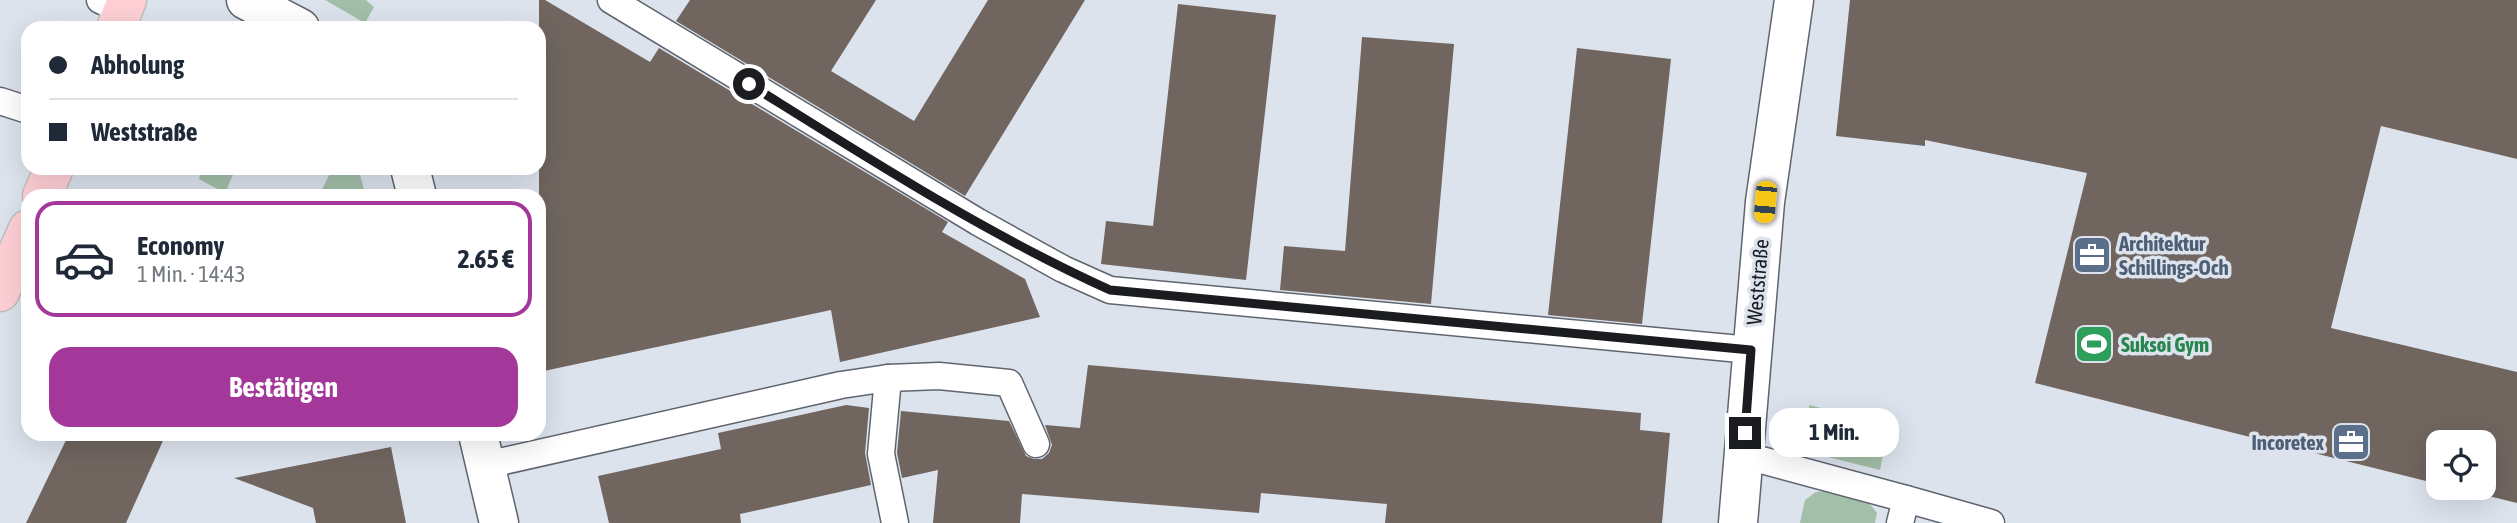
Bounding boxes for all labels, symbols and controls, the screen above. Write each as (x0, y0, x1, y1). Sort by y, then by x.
text: Abholung (91, 50, 184, 80)
route start (733, 68, 765, 100)
text: Weststraße (91, 117, 197, 147)
car (1753, 180, 1778, 224)
icon: car (53, 228, 116, 291)
text: Economy (137, 231, 224, 261)
place label: Architektur Schillings-Och (2118, 231, 2229, 279)
office icon: Architektur Schillings-Och (2071, 234, 2113, 276)
street label: Weststraße (1741, 238, 1773, 326)
text: 2.65 € (457, 244, 514, 274)
text: 1 Min. · 14:43 (137, 261, 245, 287)
sports icon: Suksoi Gym (2073, 323, 2115, 365)
place label: Suksoi Gym (2121, 332, 2209, 356)
button: Bestätigen (49, 347, 518, 427)
callout: 1 Min. (1770, 408, 1899, 458)
route end (1729, 417, 1761, 449)
text: 1 Min. (1809, 419, 1859, 445)
office icon: Incoretex (2330, 421, 2372, 463)
place label: Incoretex (2251, 430, 2325, 454)
map controls (2426, 430, 2496, 500)
button: locate (2426, 430, 2496, 500)

